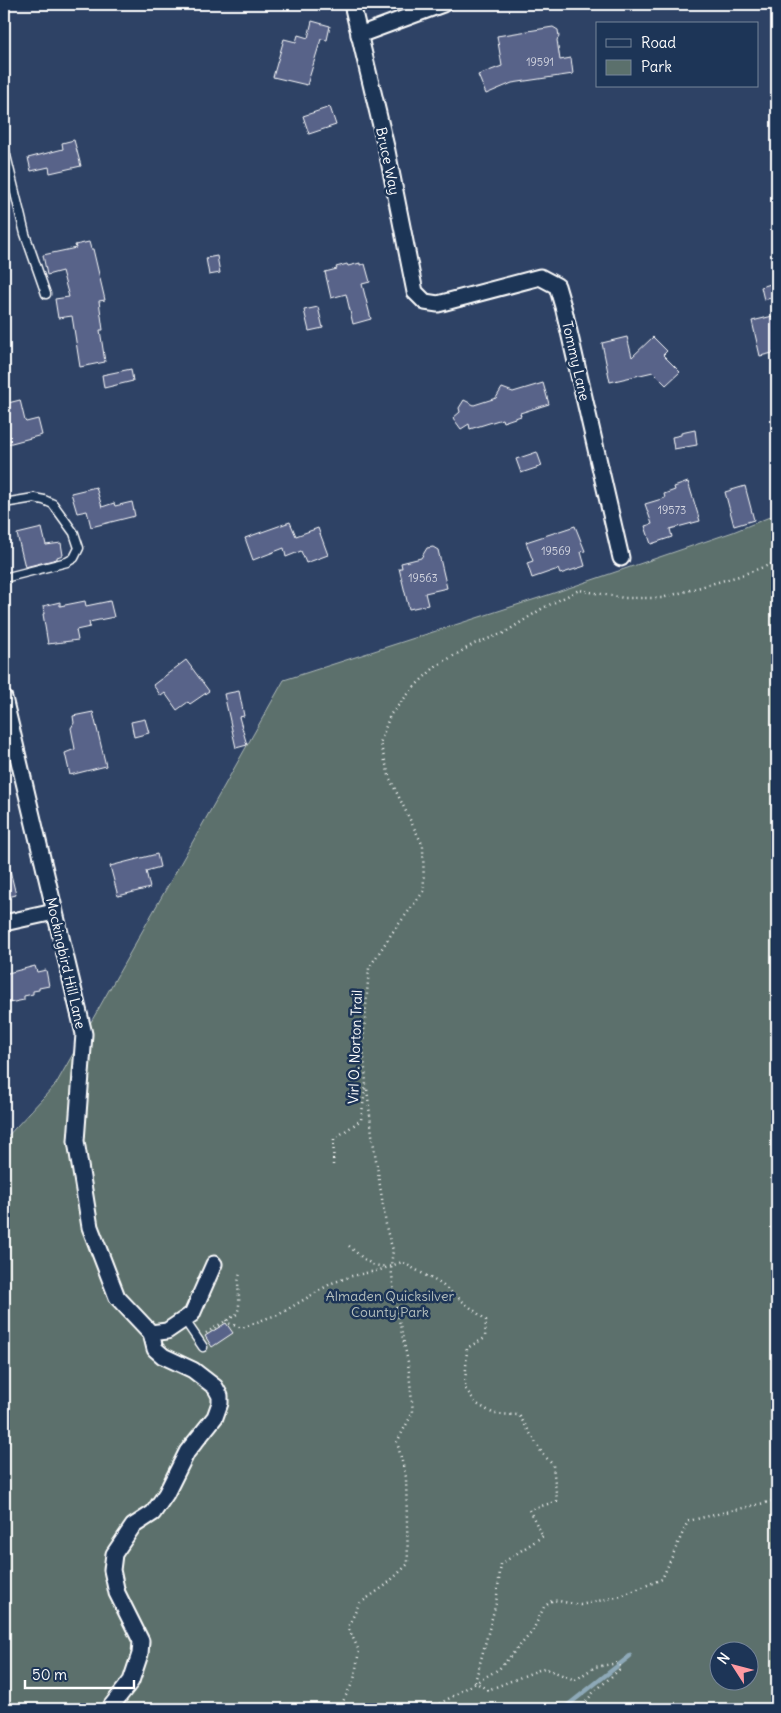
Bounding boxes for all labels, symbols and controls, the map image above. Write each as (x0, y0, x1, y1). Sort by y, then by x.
legend (596, 22, 758, 88)
text: Road (641, 33, 676, 52)
house number: 19591 (526, 55, 554, 69)
text: Park (641, 57, 672, 76)
street label: Bruce Way (372, 125, 404, 197)
street label: Tommy Lane (558, 319, 594, 403)
house number: 19573 (658, 503, 686, 517)
house number: 19569 (541, 544, 571, 558)
house number: 19563 (408, 571, 438, 585)
street label: Mockingbird Hill Lane (42, 896, 90, 1030)
street label: Virl O. Norton Trail (344, 990, 366, 1104)
park label: Almaden Quicksilver County Park (326, 1287, 454, 1321)
north arrow (708, 1640, 758, 1690)
text: N (713, 1649, 734, 1668)
scale bar (25, 1658, 134, 1690)
text: 50 m (32, 1665, 67, 1684)

